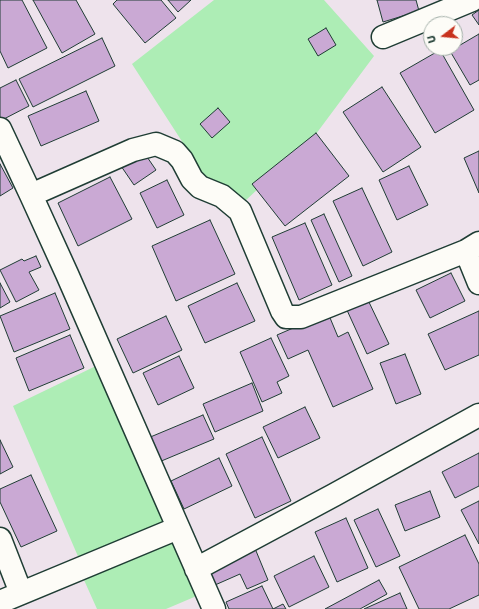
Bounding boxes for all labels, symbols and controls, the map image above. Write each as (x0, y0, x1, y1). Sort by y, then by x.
north arrow (423, 16, 463, 56)
text: U (424, 33, 440, 45)

